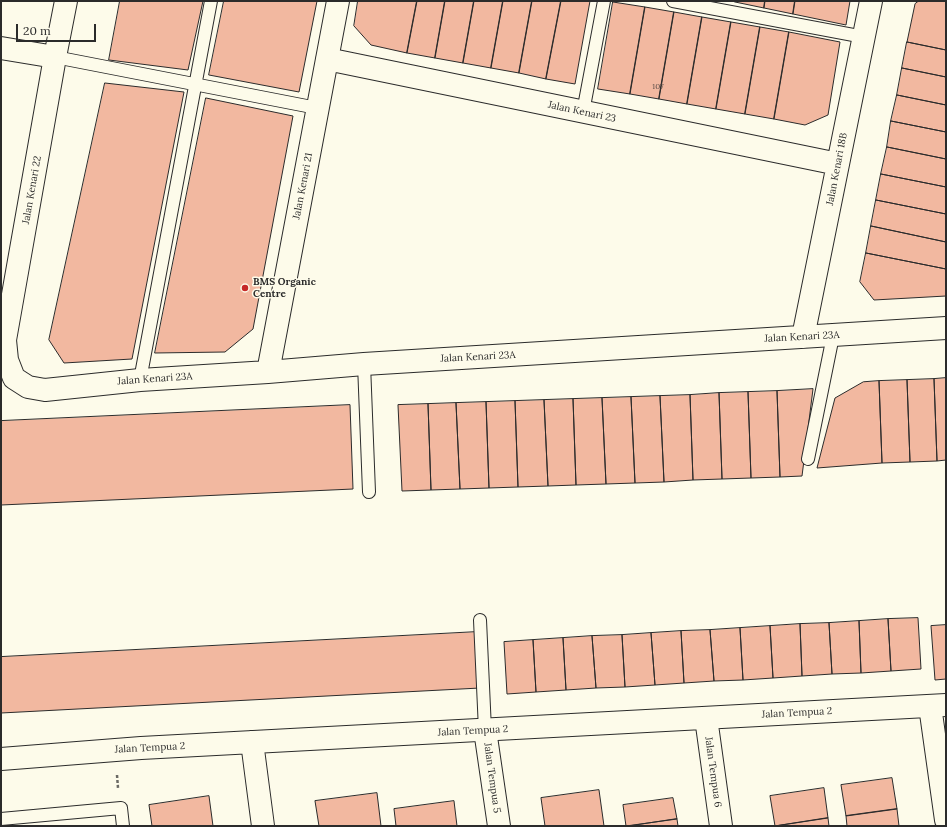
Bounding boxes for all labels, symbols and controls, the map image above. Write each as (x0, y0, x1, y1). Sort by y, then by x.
scale bar (18, 16, 98, 42)
text: 20 m (23, 23, 51, 38)
house number: 107 (652, 82, 664, 92)
street label: Jalan Kenari 23 (547, 99, 617, 125)
street label: Jalan Kenari 18B (824, 132, 850, 206)
street label: Jalan Kenari 21 (291, 152, 315, 220)
street label: Jalan Kenari 22 (20, 155, 44, 225)
place label: BMS Organic Centre (253, 276, 316, 300)
marker: BMS Organic Centre (240, 283, 250, 293)
street label: Jalan Kenari 23A (764, 329, 840, 345)
street label: Jalan Kenari 23A (440, 349, 516, 365)
street label: Jalan Kenari 23A (117, 370, 193, 388)
street label: Jalan Tempua 2 (761, 705, 833, 721)
street label: Jalan Tempua 2 (437, 723, 509, 739)
street label: Jalan Tempua 6 (702, 736, 724, 808)
street label: Jalan Tempua 2 (114, 740, 186, 756)
street label: Jalan Tempua 5 (481, 742, 503, 814)

